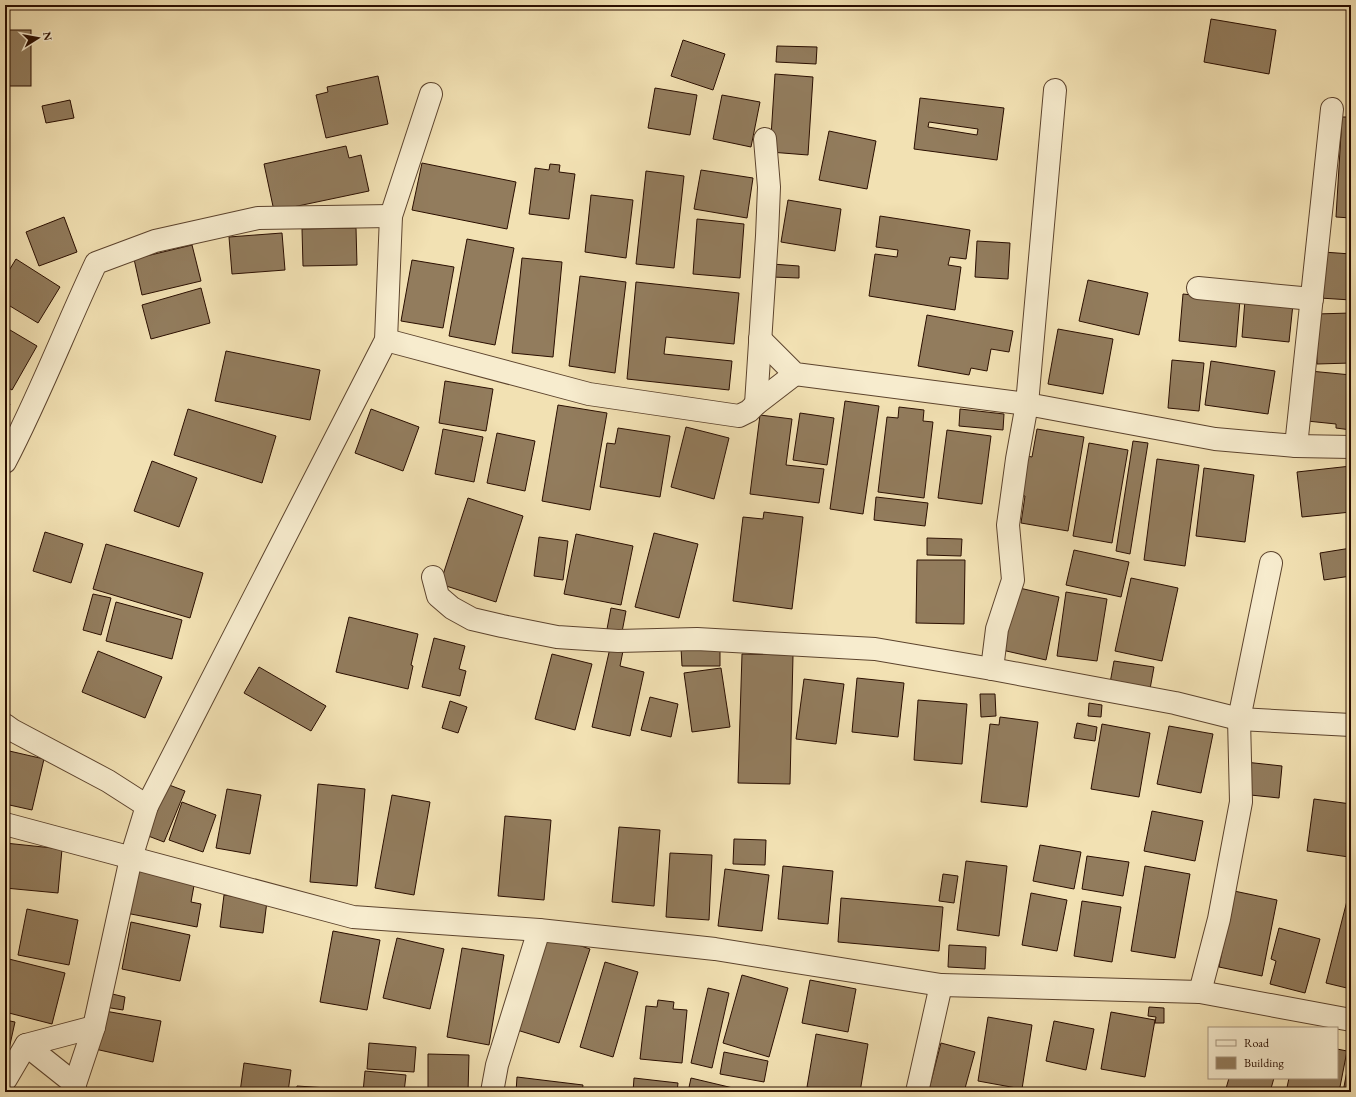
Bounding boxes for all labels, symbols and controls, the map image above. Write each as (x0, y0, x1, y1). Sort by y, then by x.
north arrow (18, 18, 58, 58)
text: N (40, 30, 56, 42)
legend (1208, 1027, 1338, 1079)
text: Road (1244, 1035, 1270, 1051)
text: Building (1244, 1055, 1285, 1071)

